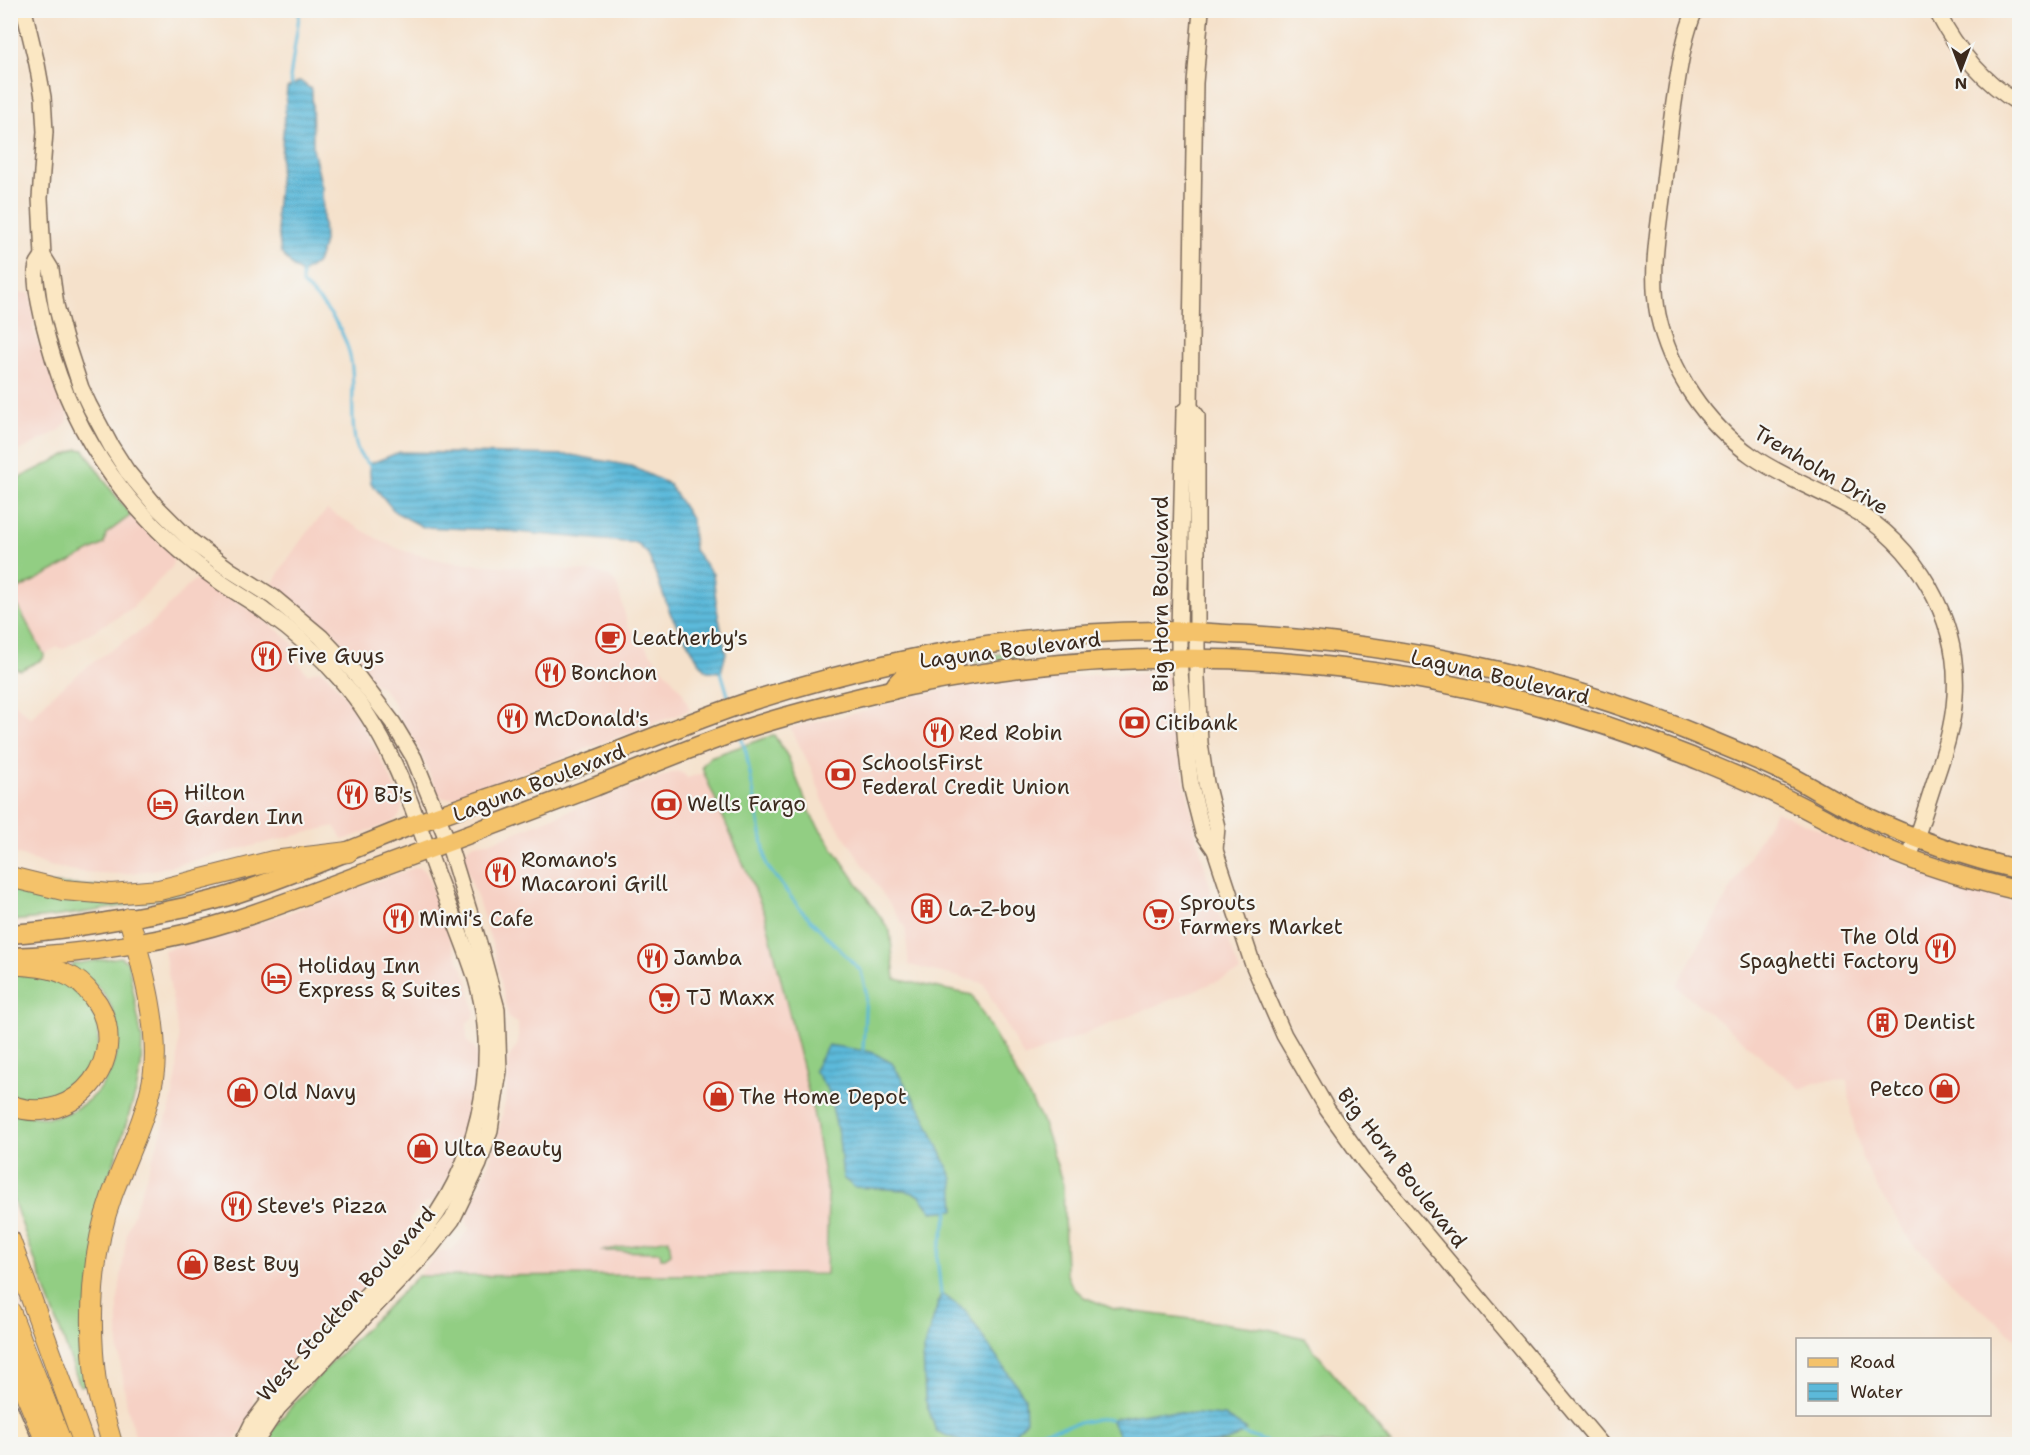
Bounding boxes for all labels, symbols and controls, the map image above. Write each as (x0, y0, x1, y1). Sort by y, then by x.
north arrow (1931, 39, 1991, 99)
text: N (1955, 73, 1967, 94)
street label: Trenholm Drive (1748, 419, 1894, 521)
street label: Big Horn Boulevard (1147, 496, 1175, 692)
cafe icon: Leatherby's (595, 622, 627, 654)
place label: Leatherby's (632, 624, 748, 652)
street label: Laguna Boulevard (918, 625, 1102, 675)
restaurant icon: Five Guys (250, 640, 282, 672)
place label: Five Guys (287, 642, 385, 670)
street label: Laguna Boulevard (1408, 643, 1592, 711)
restaurant icon: Bonchon (534, 657, 566, 689)
place label: Bonchon (571, 659, 657, 687)
restaurant icon: McDonald's (497, 703, 529, 735)
place label: McDonald's (534, 705, 649, 733)
bank icon: Citibank (1118, 707, 1150, 739)
place label: Citibank (1155, 709, 1238, 737)
restaurant icon: Red Robin (922, 717, 954, 749)
place label: Red Robin (959, 719, 1062, 747)
street label: Laguna Boulevard (449, 737, 629, 829)
place label: SchoolsFirst Federal Credit Union (862, 749, 1070, 801)
bank icon: SchoolsFirst Federal Credit Union (825, 759, 857, 791)
place label: Hilton Garden Inn (184, 779, 303, 831)
restaurant icon: BJ's (337, 779, 369, 811)
place label: BJ's (374, 781, 413, 809)
bank icon: Wells Fargo (650, 788, 682, 820)
hotel icon: Hilton Garden Inn (147, 789, 179, 821)
place label: Wells Fargo (687, 790, 806, 818)
place label: Romano's Macaroni Grill (521, 846, 669, 898)
restaurant icon: Romano's Macaroni Grill (484, 856, 516, 888)
place label: Sprouts Farmers Market (1180, 889, 1343, 941)
building icon: La-Z-boy (911, 893, 943, 925)
place label: La-Z-boy (948, 895, 1036, 923)
supermarket icon: Sprouts Farmers Market (1143, 899, 1175, 931)
restaurant icon: Mimi's Cafe (382, 903, 414, 935)
place label: Mimi's Cafe (419, 905, 534, 933)
place label: The Old Spaghetti Factory (1739, 923, 1919, 975)
restaurant icon: The Old Spaghetti Factory (1924, 933, 1956, 965)
restaurant icon: Jamba (636, 942, 668, 974)
place label: Jamba (673, 944, 742, 972)
place label: Holiday Inn Express & Suites (298, 952, 461, 1004)
hotel icon: Holiday Inn Express & Suites (261, 962, 293, 994)
supermarket icon: TJ Maxx (649, 982, 681, 1014)
place label: TJ Maxx (686, 984, 774, 1012)
building icon: Dentist (1867, 1006, 1899, 1038)
place label: Dentist (1904, 1008, 1975, 1036)
shop icon: Petco (1929, 1073, 1961, 1105)
place label: Petco (1870, 1075, 1924, 1103)
shop icon: Old Navy (226, 1076, 258, 1108)
place label: Old Navy (263, 1078, 356, 1106)
shop icon: The Home Depot (702, 1081, 734, 1113)
street label: Big Horn Boulevard (1331, 1082, 1473, 1254)
place label: The Home Depot (739, 1083, 907, 1111)
shop icon: Ulta Beauty (407, 1133, 439, 1165)
place label: Ulta Beauty (444, 1135, 563, 1163)
restaurant icon: Steve's Pizza (220, 1190, 252, 1222)
place label: Steve's Pizza (257, 1192, 387, 1220)
street label: West Stockton Boulevard (251, 1200, 441, 1408)
shop icon: Best Buy (176, 1248, 208, 1280)
place label: Best Buy (213, 1250, 300, 1278)
legend (1796, 1338, 1991, 1416)
text: Road (1850, 1350, 1895, 1374)
text: Water (1850, 1380, 1903, 1404)

